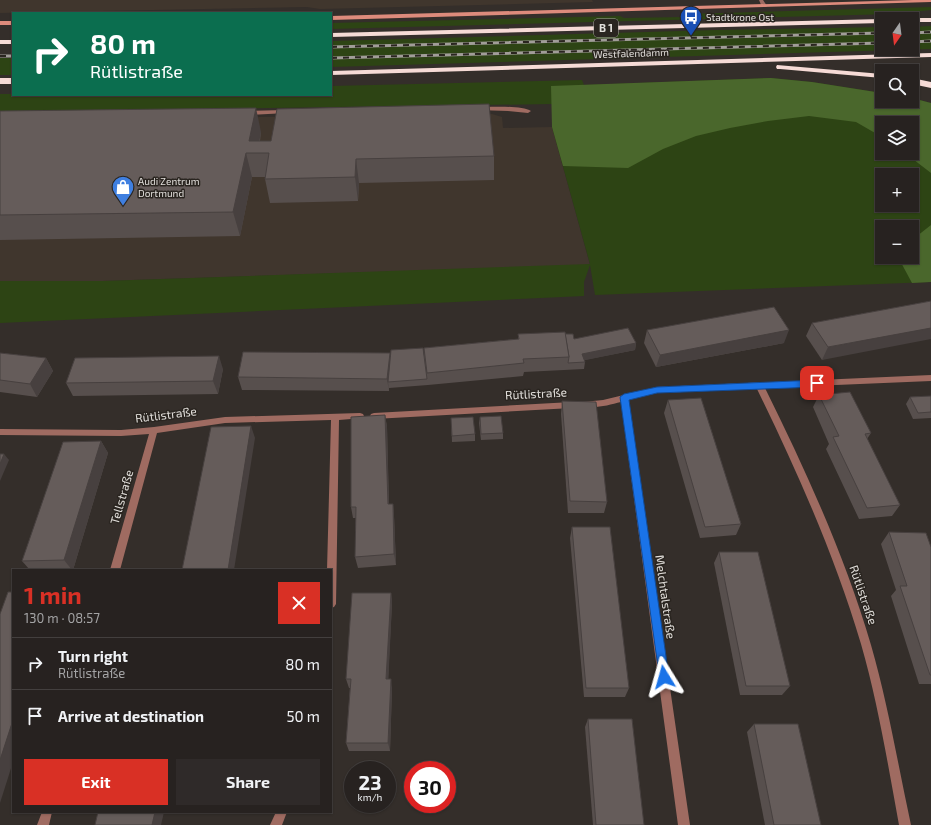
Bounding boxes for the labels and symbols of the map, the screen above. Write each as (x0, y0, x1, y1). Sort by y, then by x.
bus stop icon: Stadtkrone Ost (678, 4, 704, 37)
place label: Stadtkrone Ost (706, 11, 774, 23)
north arrow (875, 12, 919, 56)
road number: B 1 (594, 19, 618, 37)
street label: Westfalendamm (593, 46, 669, 60)
shop icon: Audi Zentrum Dortmund (110, 174, 136, 207)
place label: Audi Zentrum Dortmund (138, 175, 200, 199)
pin (800, 366, 834, 400)
street label: Rütlistraße (505, 384, 567, 402)
street label: Rütlistraße (134, 403, 197, 425)
street label: Tellstraße (107, 468, 135, 525)
street label: Melchtalstraße (653, 554, 679, 640)
street label: Rütlistraße (847, 563, 881, 626)
position arrow (643, 656, 685, 698)
speed limit sign: 30 (404, 761, 456, 813)

